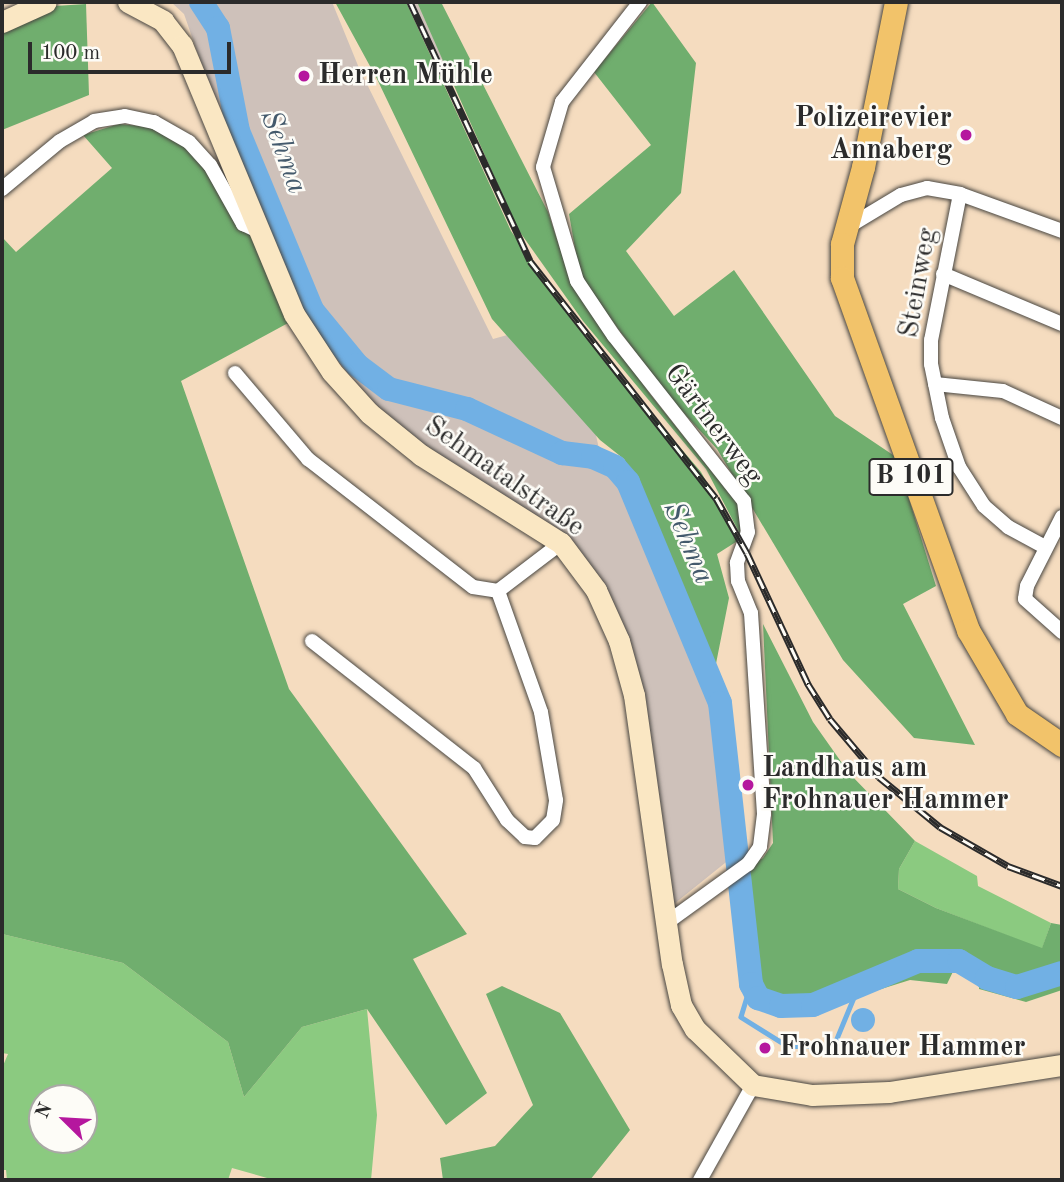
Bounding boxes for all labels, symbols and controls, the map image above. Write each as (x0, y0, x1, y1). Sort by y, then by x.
scale bar (32, 28, 234, 72)
text: 100 m (41, 43, 100, 64)
place label: Herren Mühle (318, 59, 493, 93)
marker: Herren Mühle (296, 68, 312, 84)
place label: Polizeirevier Annaberg (795, 102, 952, 168)
water label: Sehma (251, 105, 315, 199)
marker: Polizeirevier Annaberg (958, 127, 974, 143)
street label: Steinweg (893, 225, 945, 341)
street label: Gärtnerweg (657, 358, 769, 492)
street label: Sehmatalstraße (418, 409, 590, 545)
road number: B 101 (867, 454, 955, 499)
water label: Sehma (655, 496, 721, 590)
place label: Landhaus am Frohnauer Hammer (762, 752, 1009, 818)
marker: Landhaus am Frohnauer Hammer (740, 777, 756, 793)
place label: Frohnauer Hammer (779, 1031, 1026, 1065)
marker: Frohnauer Hammer (757, 1040, 773, 1056)
north arrow (28, 1084, 98, 1154)
text: N (34, 1101, 57, 1122)

